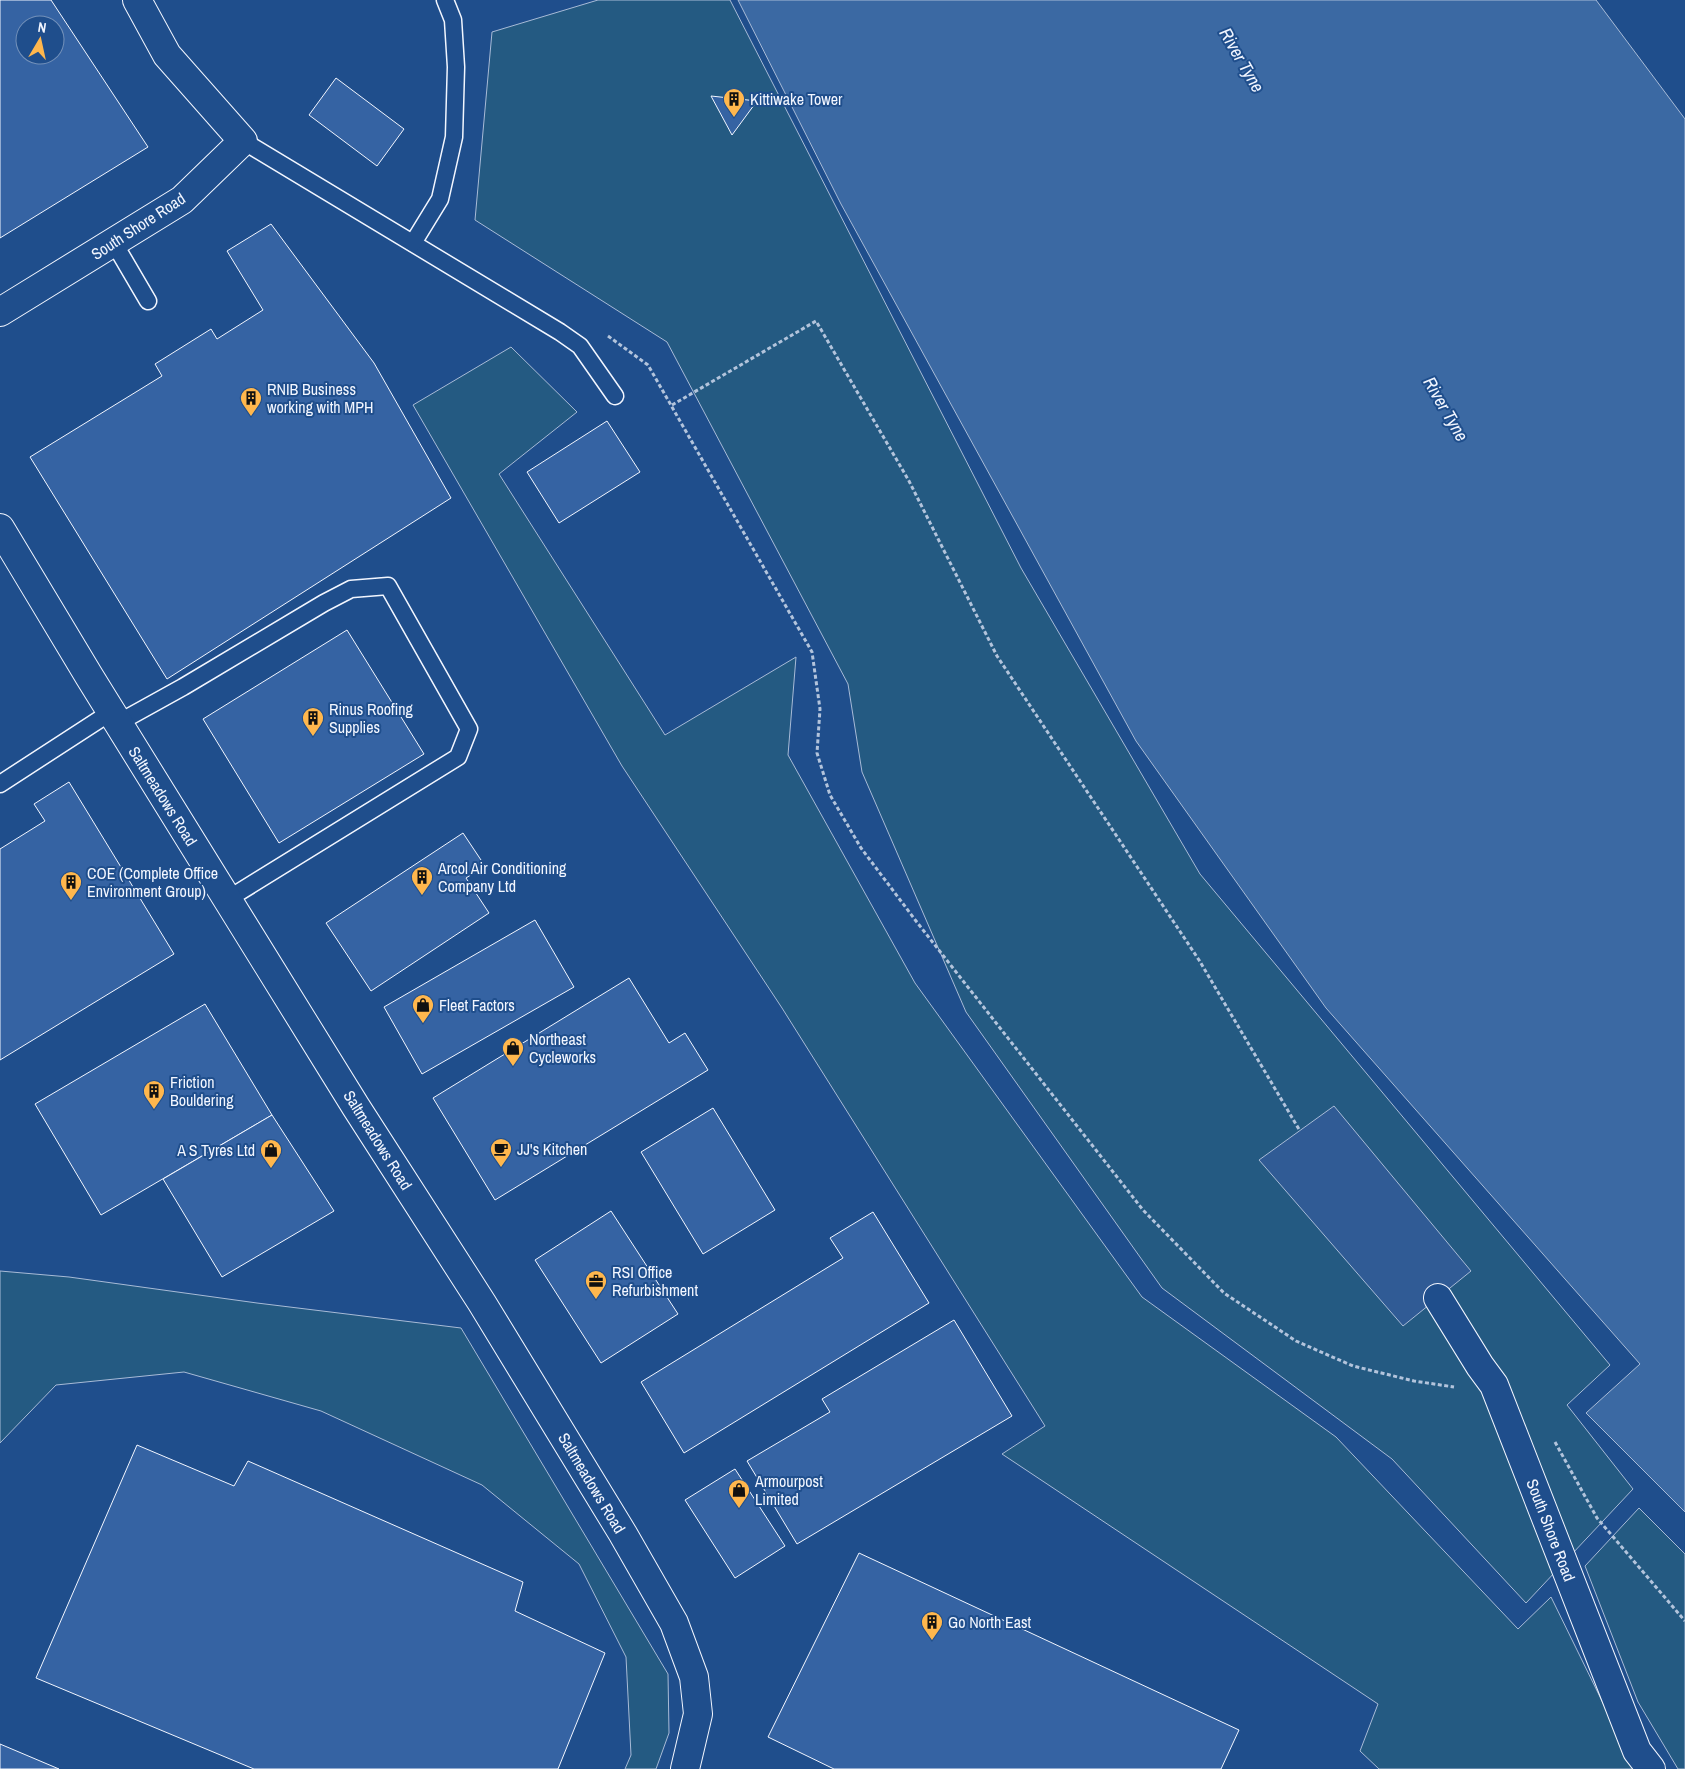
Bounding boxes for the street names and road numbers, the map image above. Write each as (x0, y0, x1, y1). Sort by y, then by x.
street label: South Shore Road (87, 187, 189, 265)
street label: Saltmeadows Road (124, 742, 202, 850)
street label: Saltmeadows Road (339, 1086, 417, 1194)
street label: Saltmeadows Road (553, 1429, 631, 1537)
street label: South Shore Road (1521, 1476, 1581, 1584)

